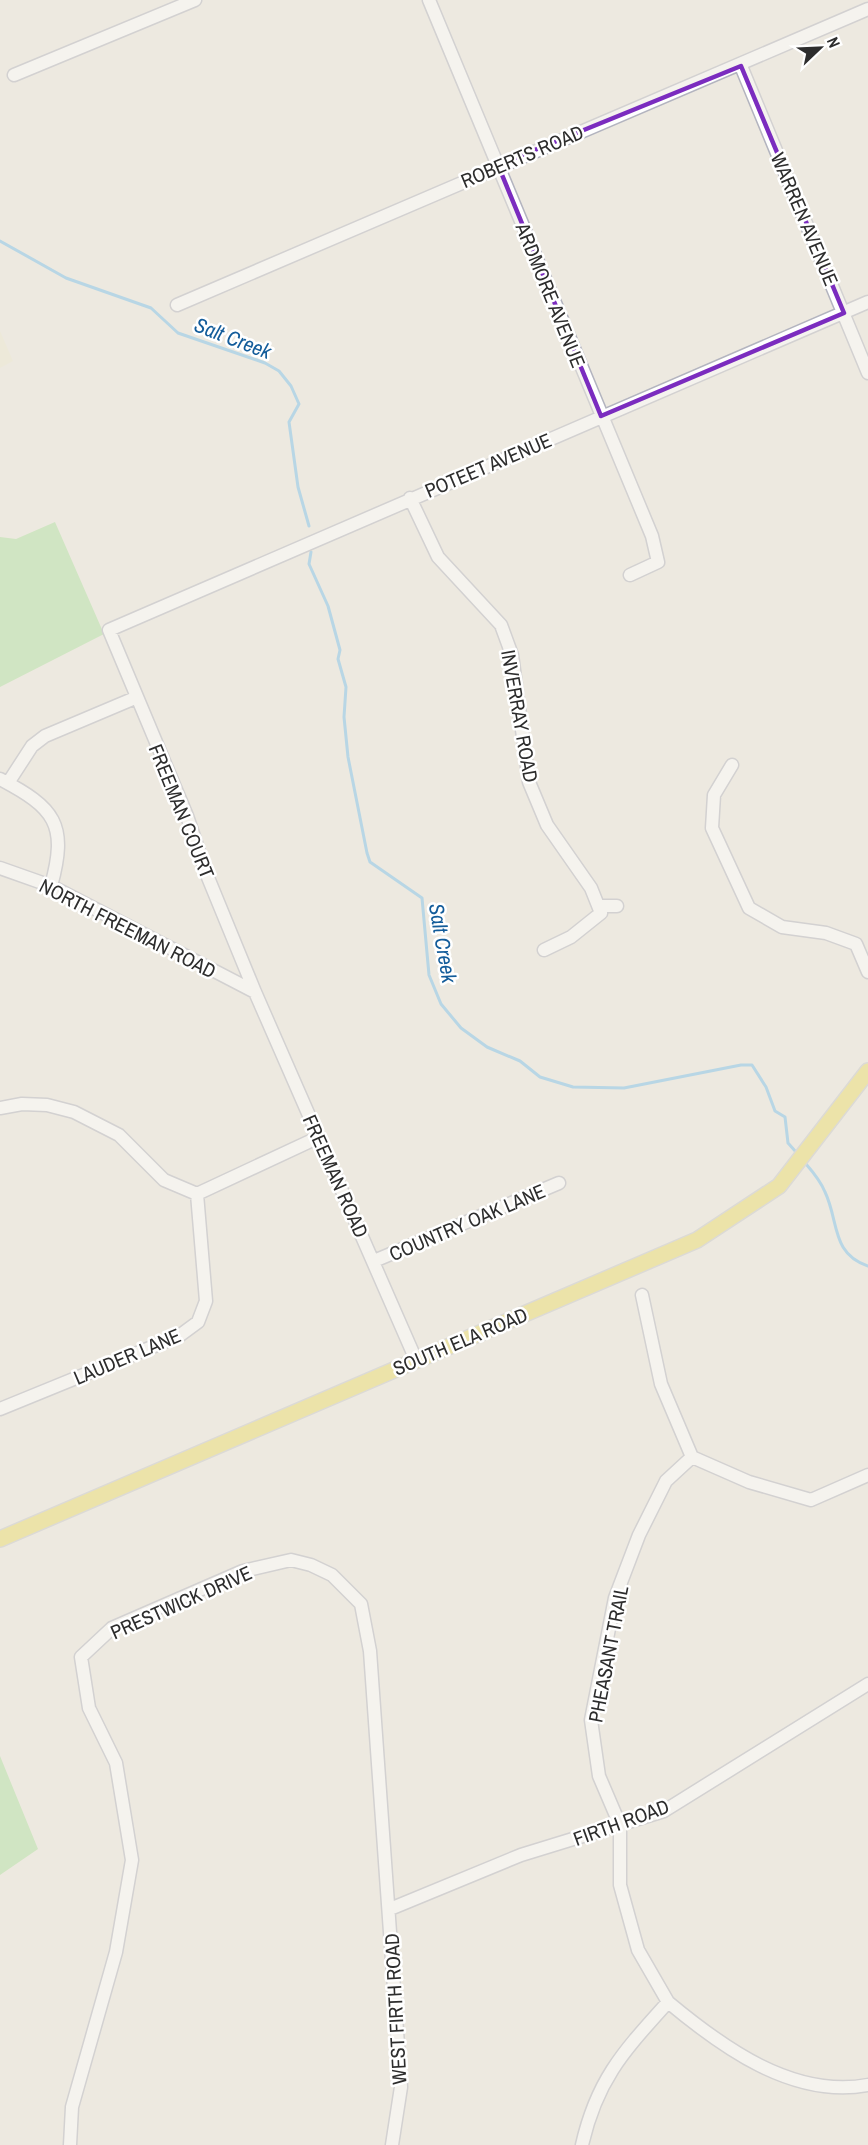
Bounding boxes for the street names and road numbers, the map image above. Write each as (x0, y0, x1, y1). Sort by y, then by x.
street label: ROBERTS ROAD (456, 118, 588, 194)
street label: WARREN AVENUE (765, 148, 845, 290)
street label: ARDMORE AVENUE (509, 218, 592, 371)
street label: POTEET AVENUE (420, 426, 556, 504)
street label: INVERRAY ROAD (495, 648, 545, 784)
street label: FREEMAN COURT (143, 740, 221, 882)
street label: NORTH FREEMAN ROAD (35, 872, 221, 984)
street label: FREEMAN ROAD (297, 1110, 375, 1242)
street label: COUNTRY OAK LANE (385, 1177, 549, 1267)
street label: SOUTH ELA ROAD (388, 1300, 532, 1382)
street label: LAUDER LANE (69, 1321, 185, 1391)
street label: PRESTWICK DRIVE (106, 1559, 256, 1645)
street label: PHEASANT TRAIL (581, 1583, 635, 1725)
street label: FIRTH ROAD (569, 1792, 673, 1852)
street label: WEST FIRTH ROAD (378, 1933, 412, 2085)

